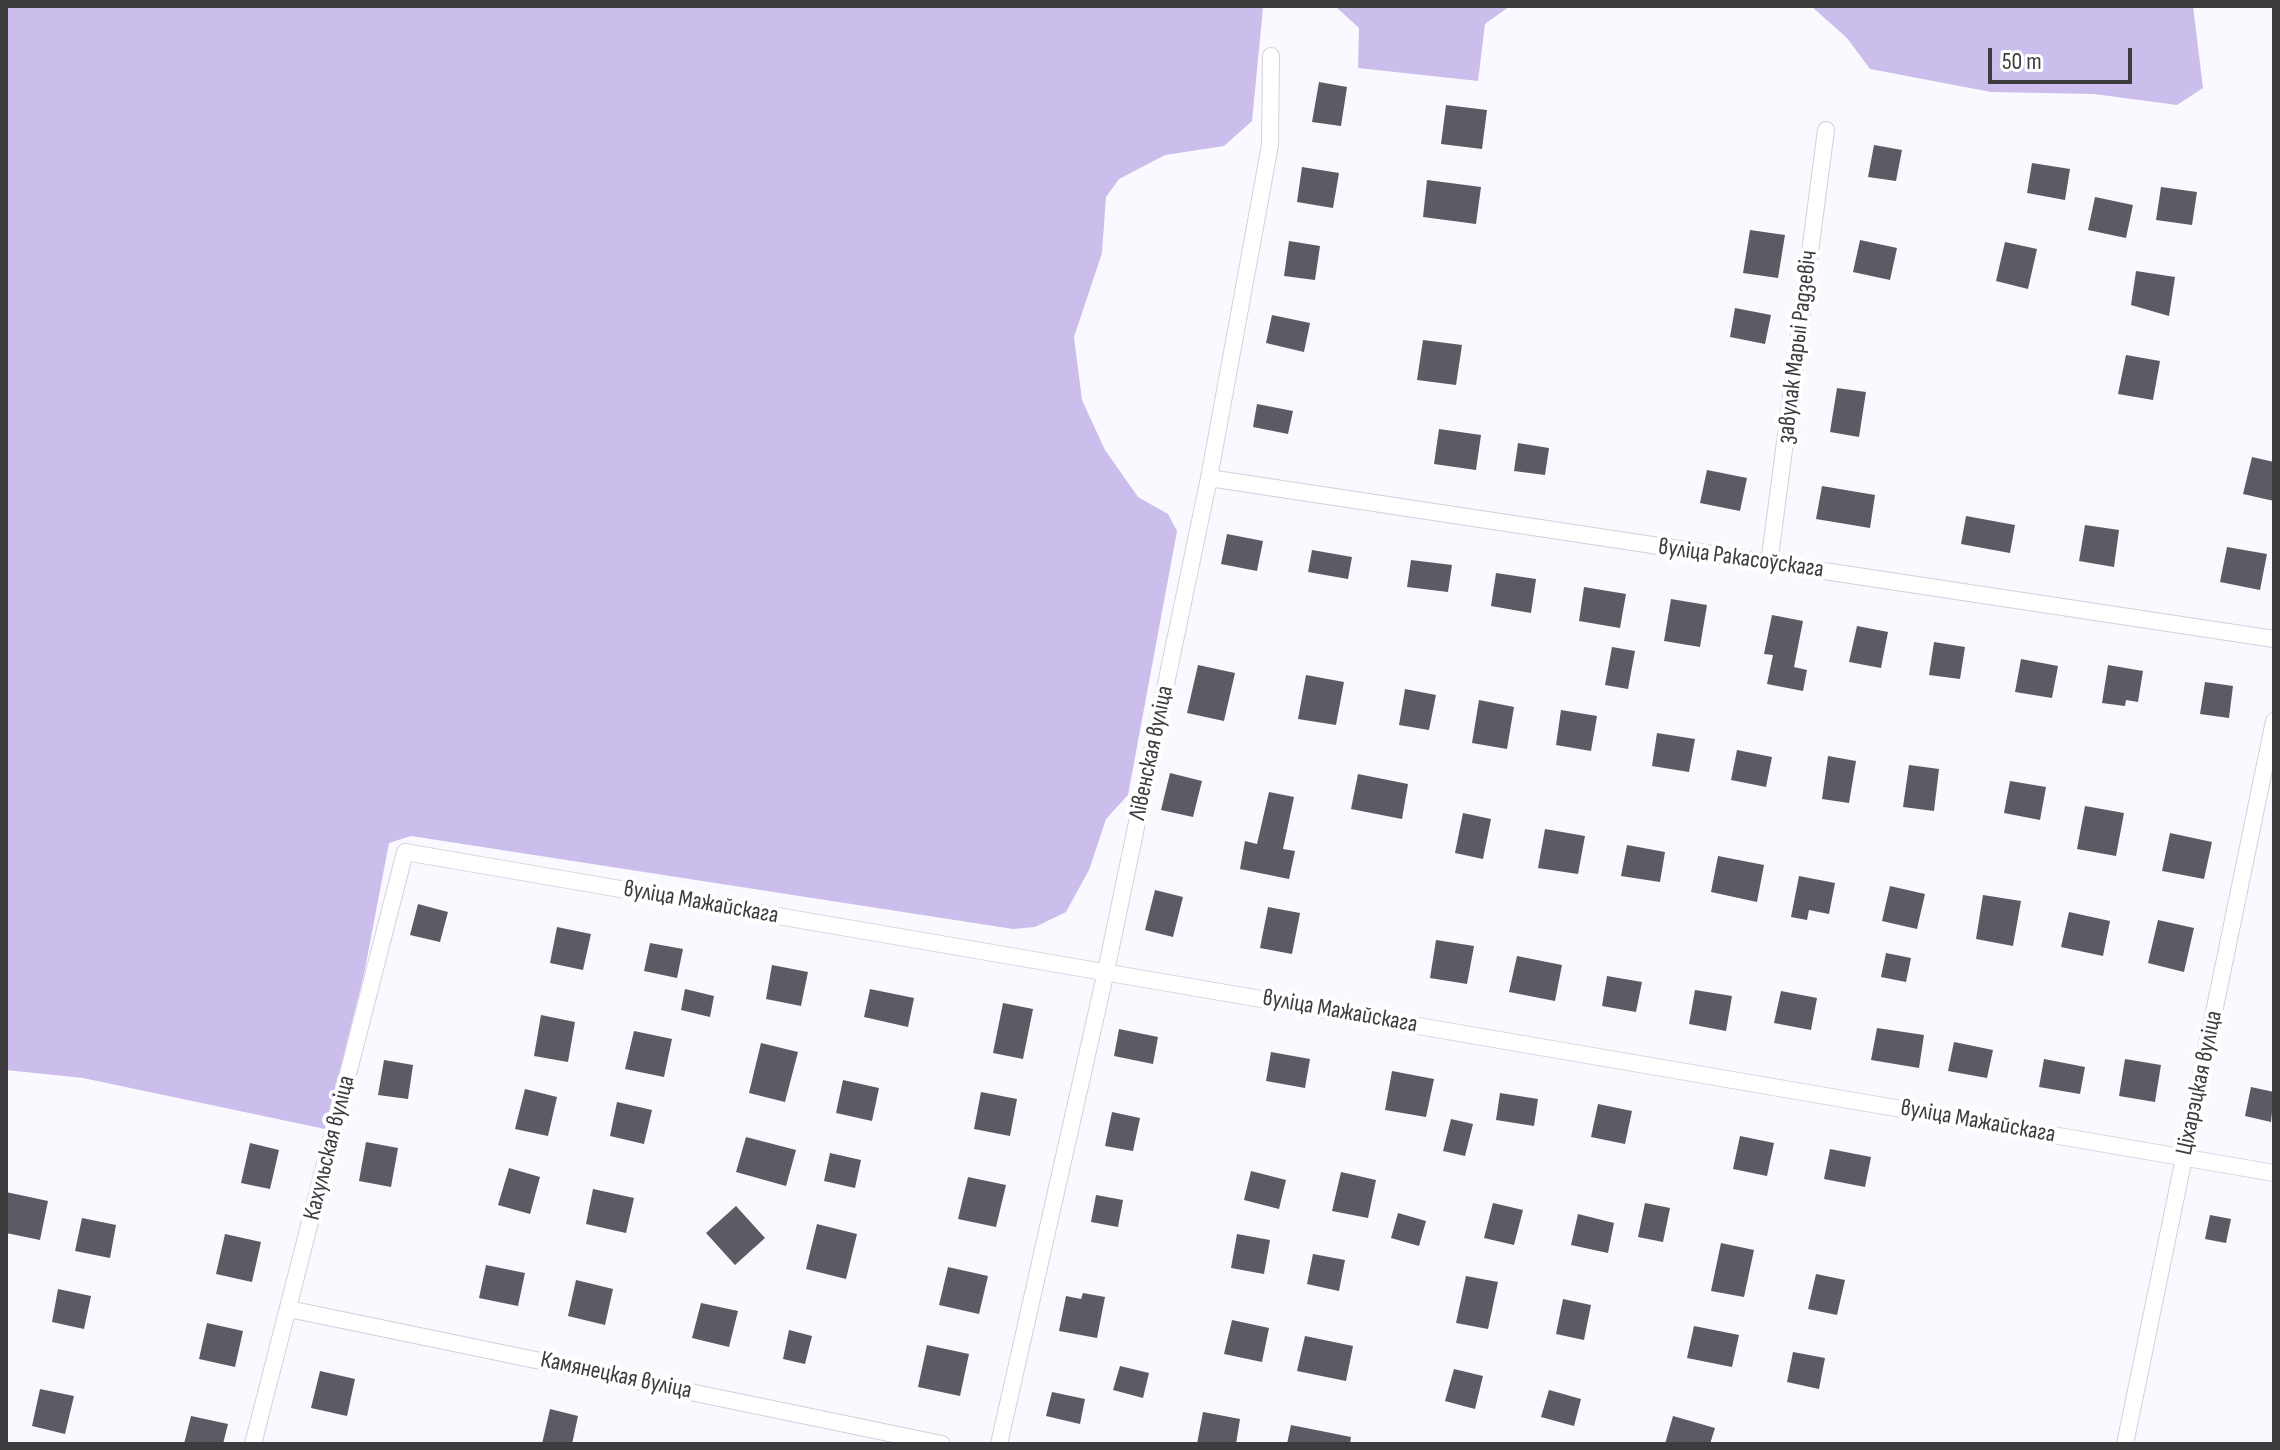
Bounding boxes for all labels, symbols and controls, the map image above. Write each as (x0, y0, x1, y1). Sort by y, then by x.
scale bar (1992, 32, 2136, 82)
text: 50 m (2002, 47, 2042, 76)
street label: завулак Марыі Радзевіч (1772, 249, 1824, 445)
street label: вуліца Ракасоўскага (1656, 533, 1826, 585)
street label: Лівенская вуліца (1124, 683, 1180, 823)
street label: вуліца Мажайскага (621, 875, 781, 931)
street label: вуліца Мажайскага (1260, 984, 1420, 1040)
street label: Ціхарэцкая вуліца (2171, 1008, 2229, 1158)
street label: Кахульская вуліца (298, 1073, 362, 1223)
street label: вуліца Мажайскага (1898, 1094, 2058, 1150)
street label: Камянецкая вуліца (538, 1346, 694, 1406)

